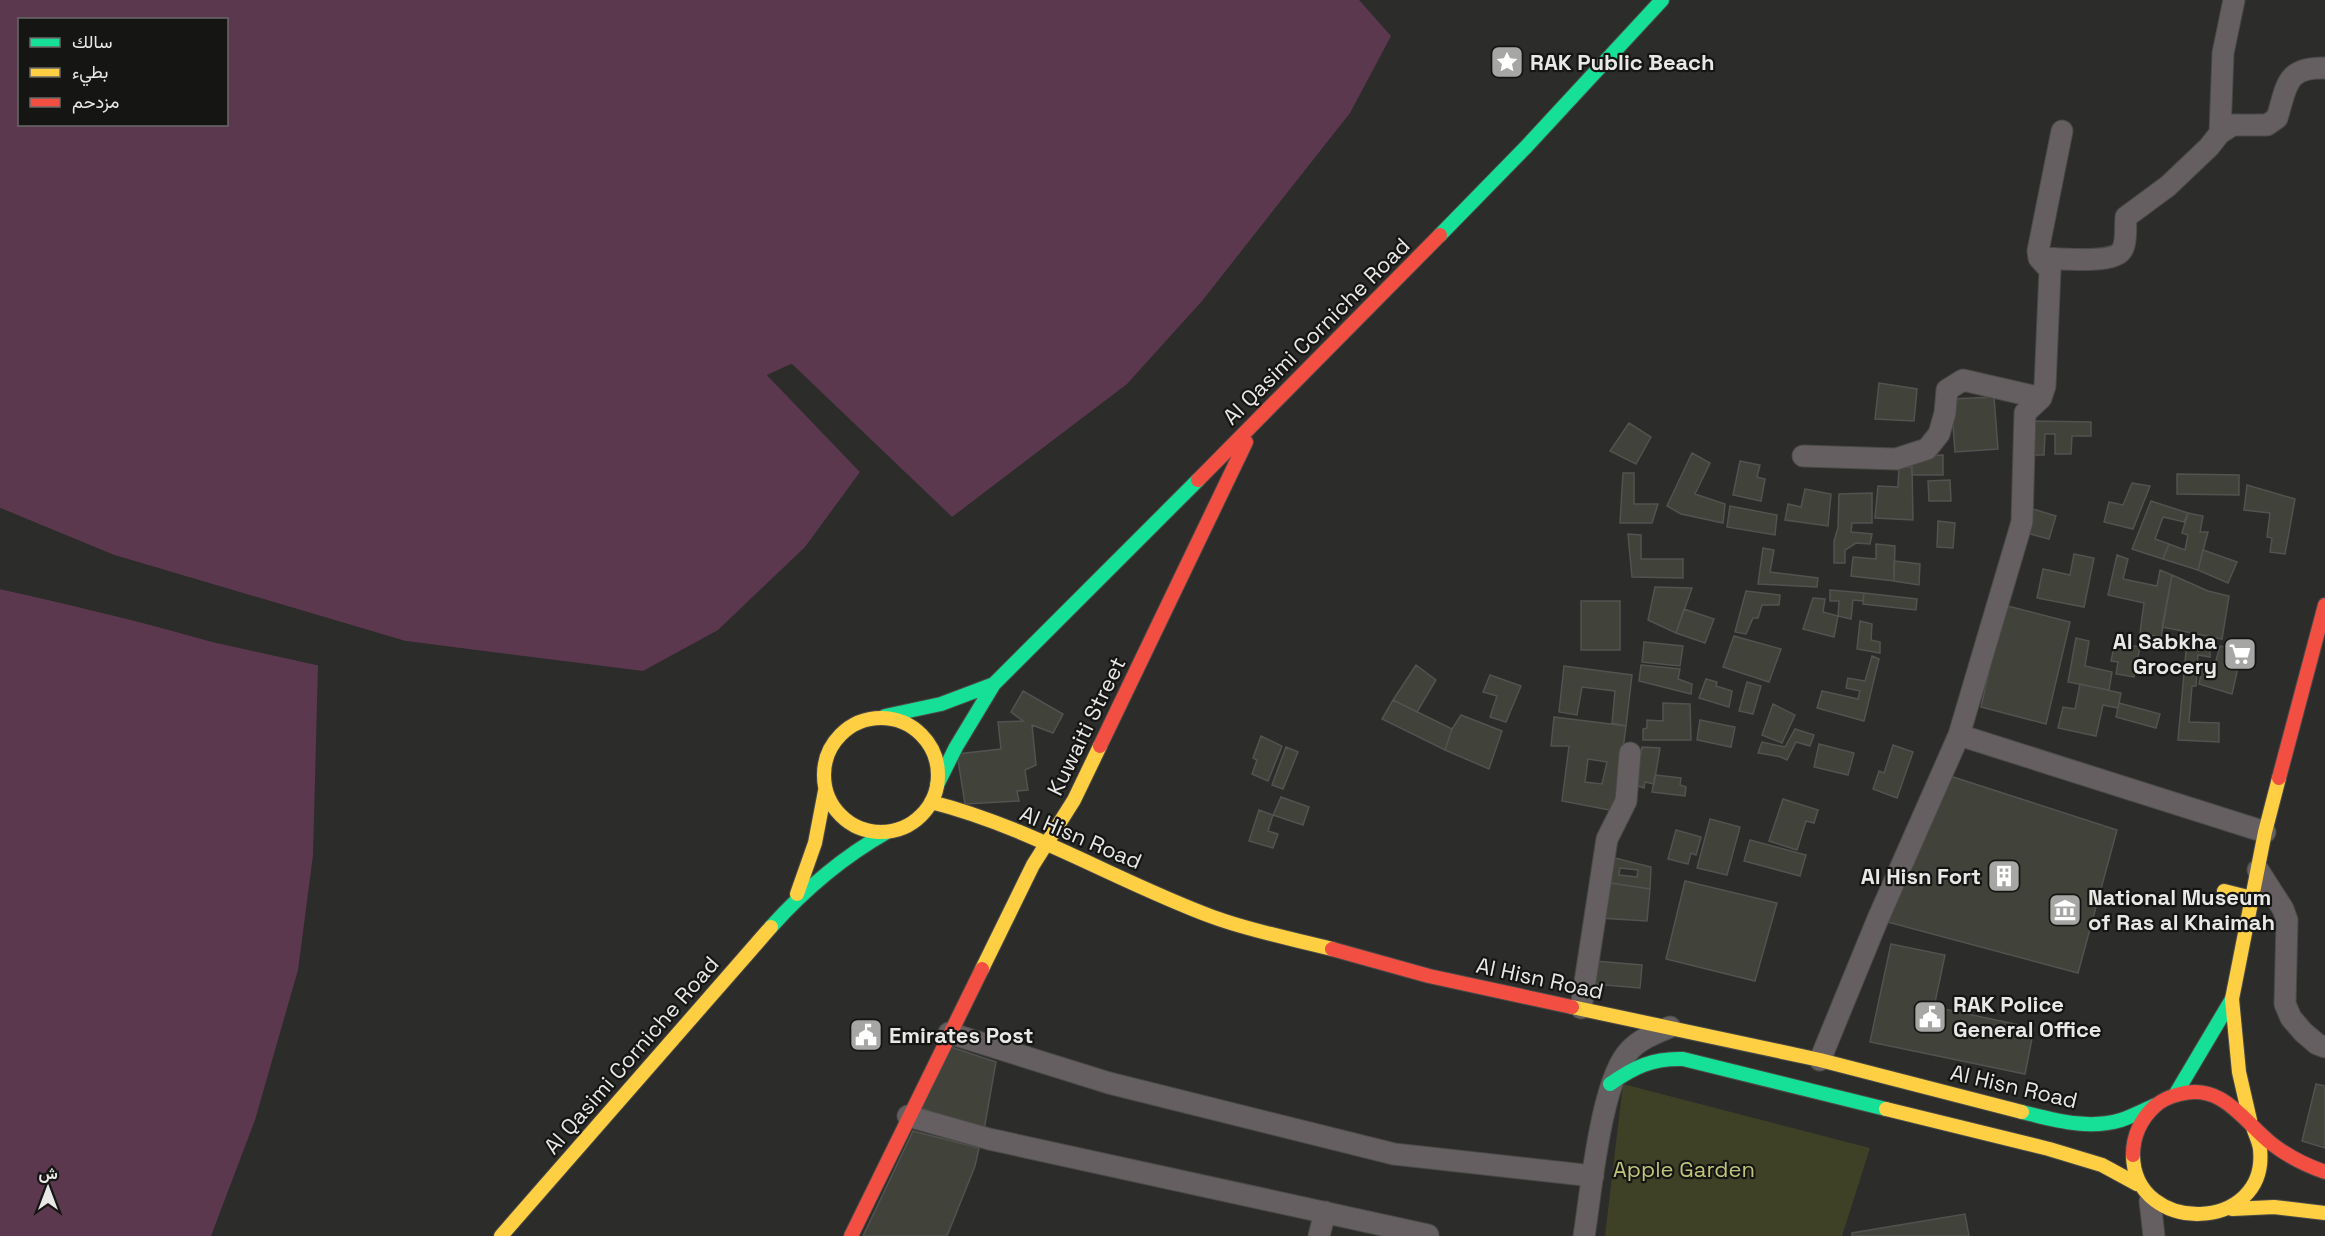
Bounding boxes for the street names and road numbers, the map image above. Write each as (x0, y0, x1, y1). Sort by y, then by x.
street label: Al Qasimi Corniche Road (1217, 232, 1415, 430)
street label: Kuwaiti Street (1040, 652, 1132, 800)
street label: Al Hisn Road (1016, 799, 1146, 875)
street label: Al Qasimi Corniche Road (537, 950, 725, 1160)
street label: Al Hisn Road (1474, 951, 1606, 1005)
street label: Al Hisn Road (1948, 1058, 2080, 1114)

